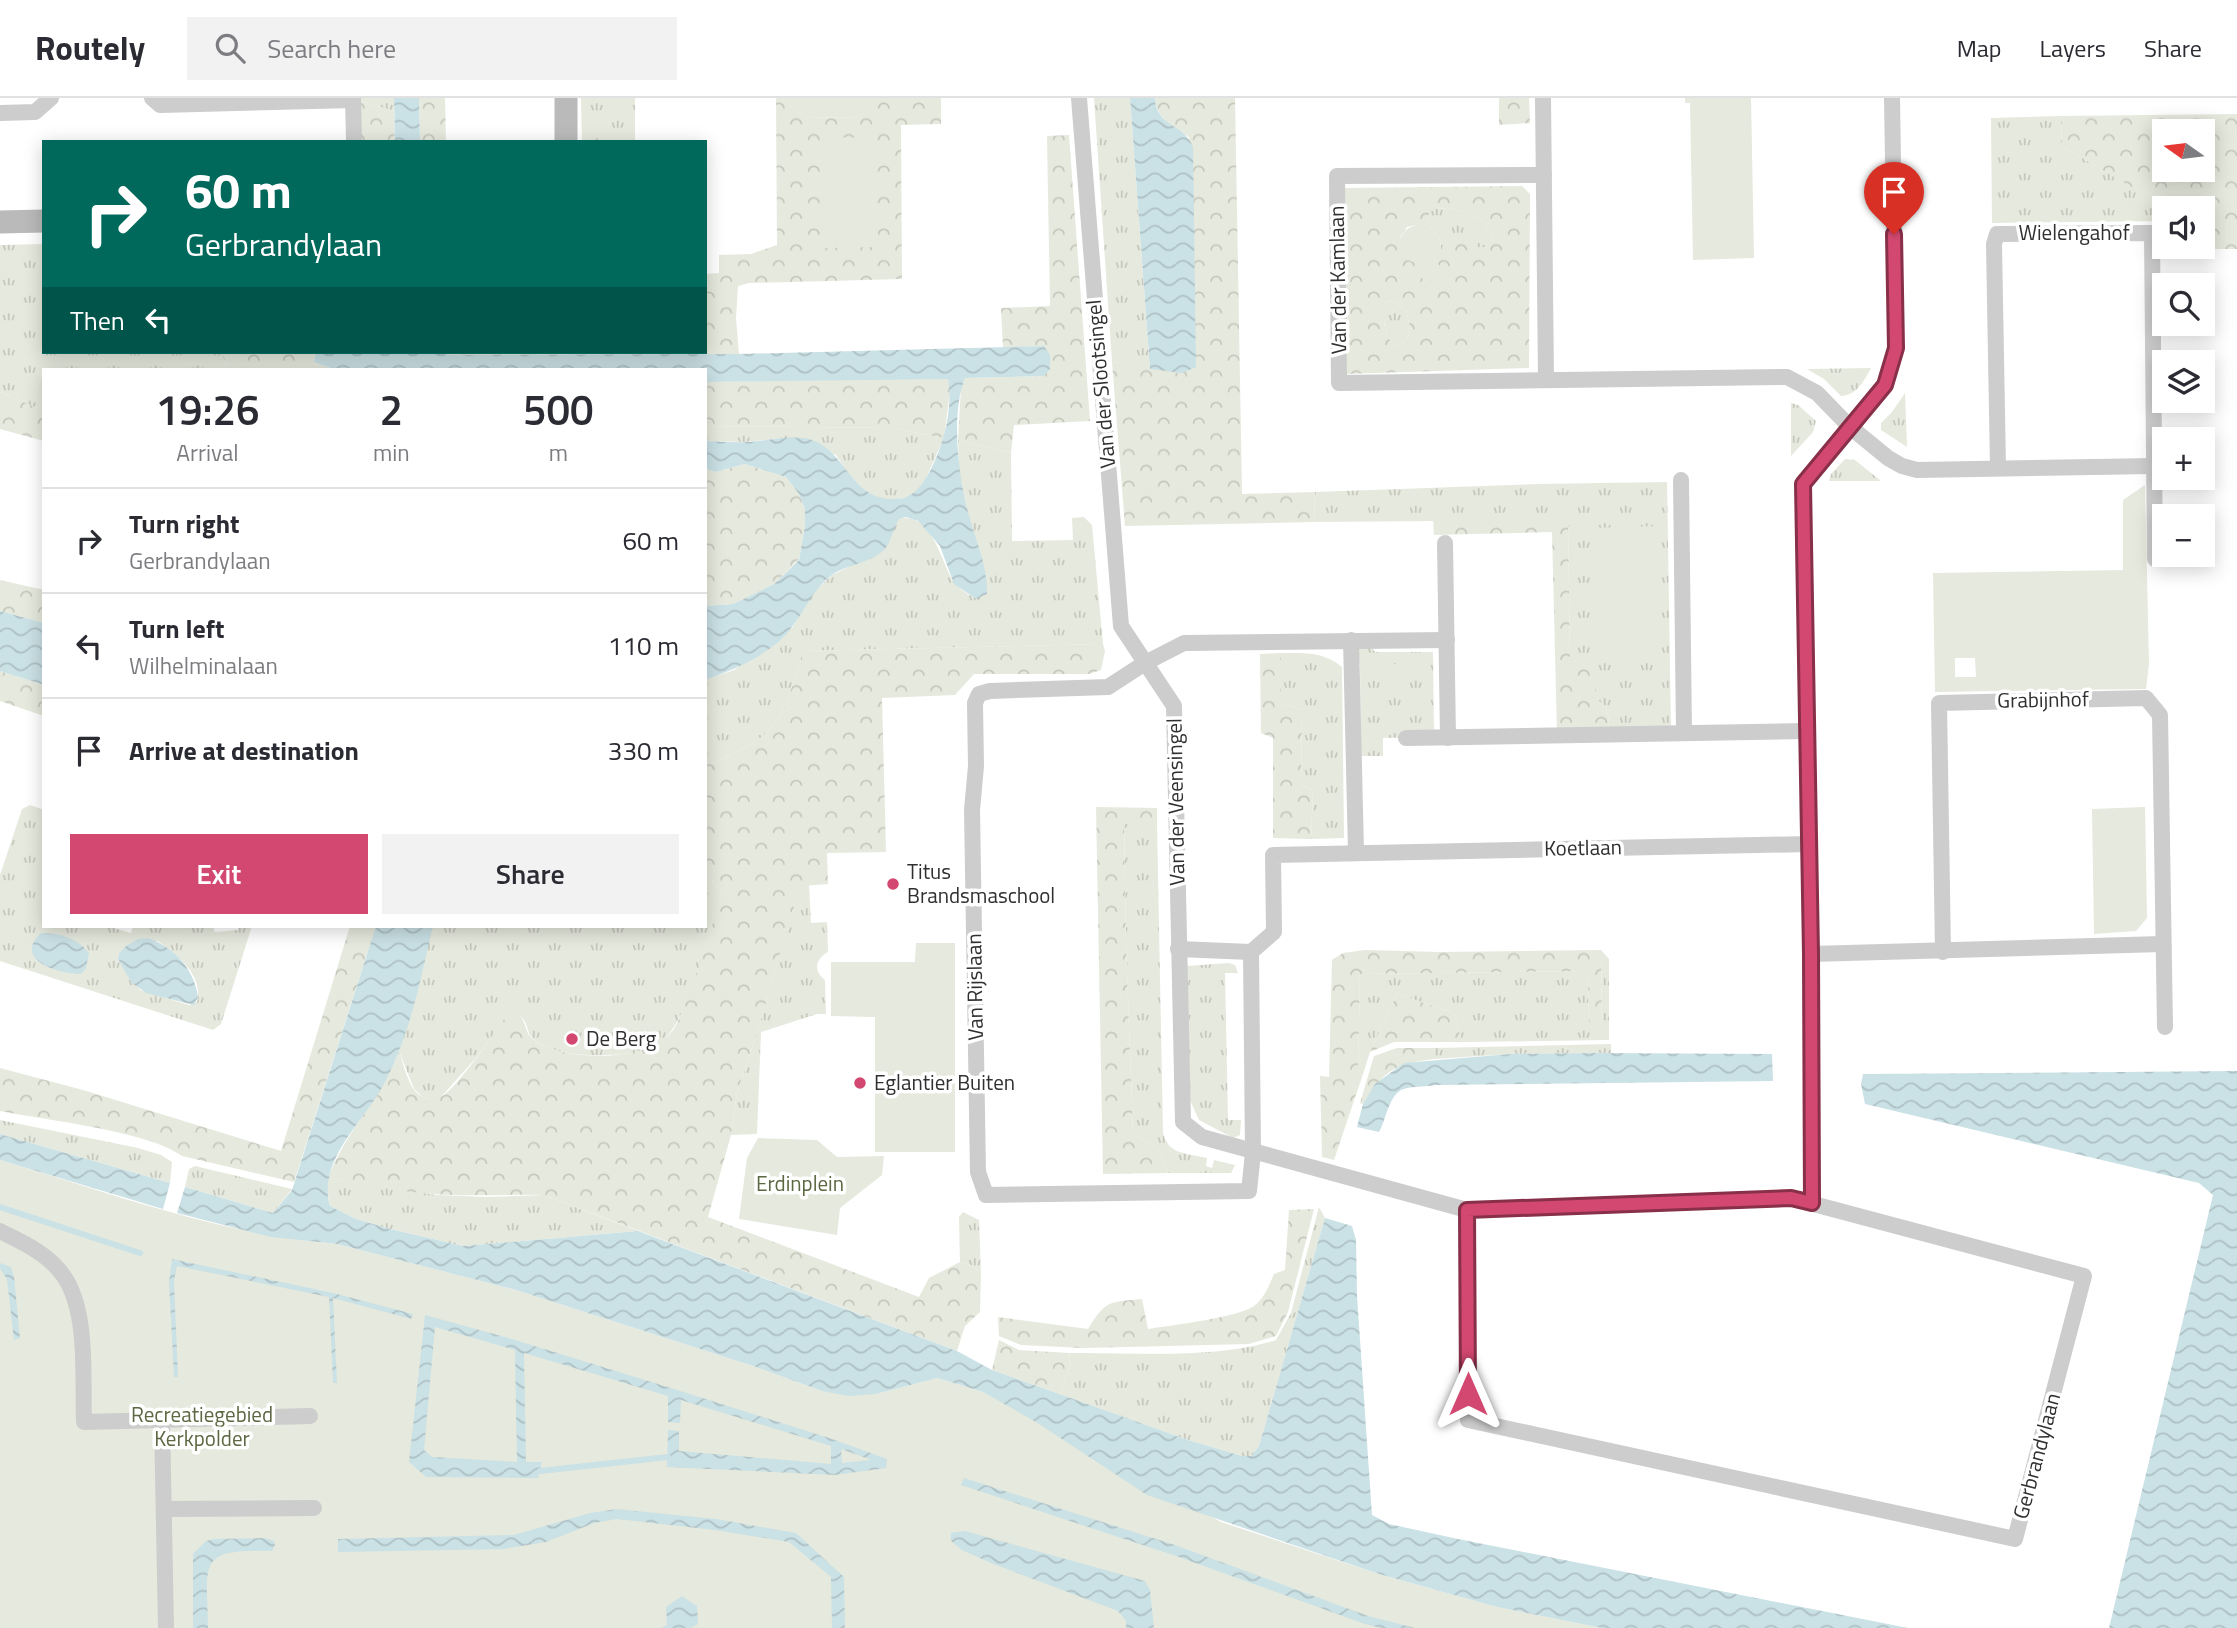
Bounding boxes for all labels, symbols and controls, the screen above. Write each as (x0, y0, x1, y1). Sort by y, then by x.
search box (187, 17, 677, 80)
text: Routely (35, 23, 145, 73)
icon: search (211, 29, 249, 67)
text: Search here (267, 29, 396, 68)
text: Map (1957, 30, 2002, 66)
text: Layers (2040, 30, 2106, 66)
text: Share (2144, 30, 2202, 66)
north arrow (2152, 119, 2216, 182)
map controls (2152, 119, 2215, 567)
text: 60 m (185, 152, 292, 227)
pin (1864, 162, 1924, 234)
icon: right (70, 168, 161, 259)
icon: arrive (1875, 173, 1913, 211)
button: sound (2152, 196, 2215, 259)
street label: Van der Kamlaan (1320, 205, 1354, 355)
street label: Wielengahof (2018, 216, 2130, 248)
text: Gerbrandylaan (185, 220, 382, 268)
button: search (2152, 273, 2215, 336)
street label: Van der Slootsingel (1077, 298, 1123, 470)
text: Then (70, 301, 125, 340)
icon: left (139, 301, 177, 339)
button: layers (2152, 350, 2215, 413)
text: 19:26 (155, 377, 260, 441)
text: 2 (380, 377, 403, 441)
text: 500 (523, 377, 594, 441)
button: + (2152, 427, 2215, 490)
text: Arrival (176, 435, 239, 470)
text: min (373, 435, 410, 470)
text: m (549, 435, 568, 470)
text: Turn right (129, 504, 240, 543)
button: − (2152, 504, 2215, 567)
text: 60 m (622, 521, 679, 560)
icon: right (70, 522, 108, 560)
text: Gerbrandylaan (129, 543, 271, 578)
text: Turn left (129, 609, 224, 648)
text: 110 m (608, 626, 679, 665)
icon: left (70, 627, 108, 665)
text: Wilhelminalaan (129, 648, 278, 683)
street label: Grabijnhof (1997, 682, 2089, 716)
street label: Van der Veensingel (1158, 718, 1192, 886)
text: Arrive at destination (129, 731, 359, 770)
text: 330 m (608, 731, 679, 770)
icon: arrive (70, 732, 108, 770)
street label: Koetlaan (1544, 830, 1622, 864)
button: Exit (70, 834, 368, 914)
button: Share (382, 834, 679, 914)
place label: Titus Brandsmaschool (907, 855, 1055, 911)
marker: Titus Brandsmaschool (885, 876, 901, 892)
street label: Van Rijslaan (957, 933, 991, 1041)
place label: De Berg (586, 1022, 656, 1054)
marker: De Berg (564, 1031, 580, 1047)
place label: Eglantier Buiten (874, 1066, 1015, 1098)
marker: Eglantier Buiten (852, 1075, 868, 1091)
park label: Erdinplein (756, 1167, 844, 1199)
position arrow (1431, 1357, 1505, 1431)
street label: Gerbrandylaan (2004, 1389, 2068, 1522)
park label: Recreatiegebied Kerkpolder (131, 1398, 273, 1454)

